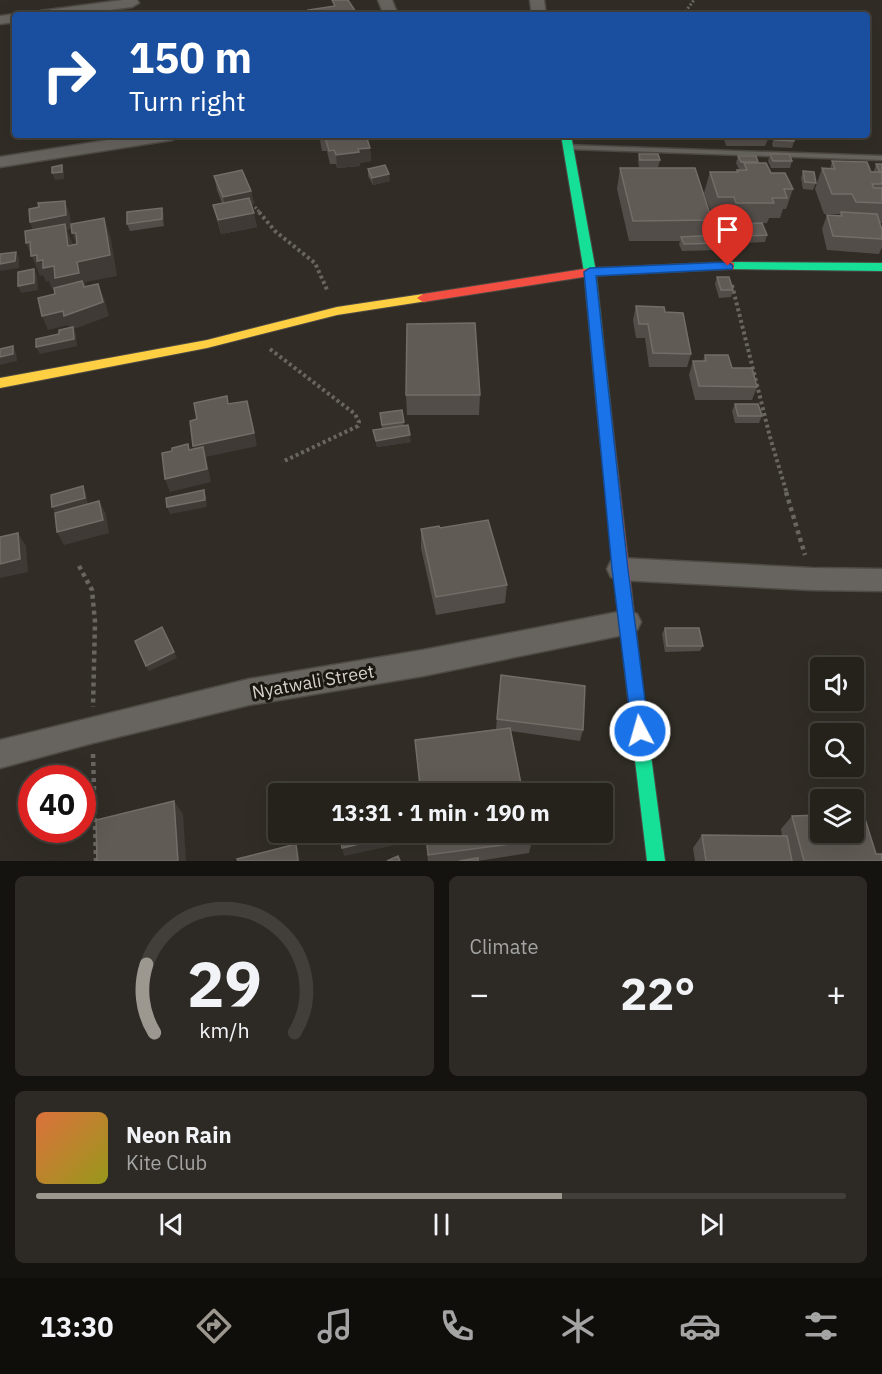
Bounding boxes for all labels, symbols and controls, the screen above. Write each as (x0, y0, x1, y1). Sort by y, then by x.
text: 150 m (129, 30, 252, 85)
icon: right (30, 36, 108, 114)
text: Turn right (129, 83, 246, 118)
pin (702, 204, 753, 266)
icon: arrive (711, 213, 744, 246)
map controls (810, 657, 864, 843)
button: sound (810, 657, 864, 711)
street label: Nyatwali Street (250, 659, 376, 704)
position arrow (608, 699, 672, 763)
button: search (810, 723, 864, 777)
speed limit sign: 40 (18, 765, 96, 843)
button: layers (810, 789, 864, 843)
text: 13:31 · 1 min · 190 m (331, 798, 550, 827)
text: Climate (470, 933, 538, 960)
text: 29 (187, 943, 262, 1024)
text: 22° (620, 964, 695, 1022)
text: − (470, 972, 489, 1015)
text: + (826, 972, 846, 1015)
text: km/h (199, 1016, 249, 1044)
text: Neon Rain (126, 1120, 232, 1149)
text: Kite Club (126, 1149, 207, 1176)
icon: previous (155, 1208, 188, 1241)
icon: pause (425, 1208, 458, 1241)
icon: next (695, 1208, 728, 1241)
icon: directions (193, 1305, 235, 1347)
icon: music (314, 1305, 356, 1347)
icon: phone (436, 1305, 478, 1347)
icon: climate (557, 1305, 599, 1347)
icon: car (679, 1305, 721, 1347)
icon: filters (800, 1305, 842, 1347)
text: 13:30 (40, 1309, 113, 1344)

